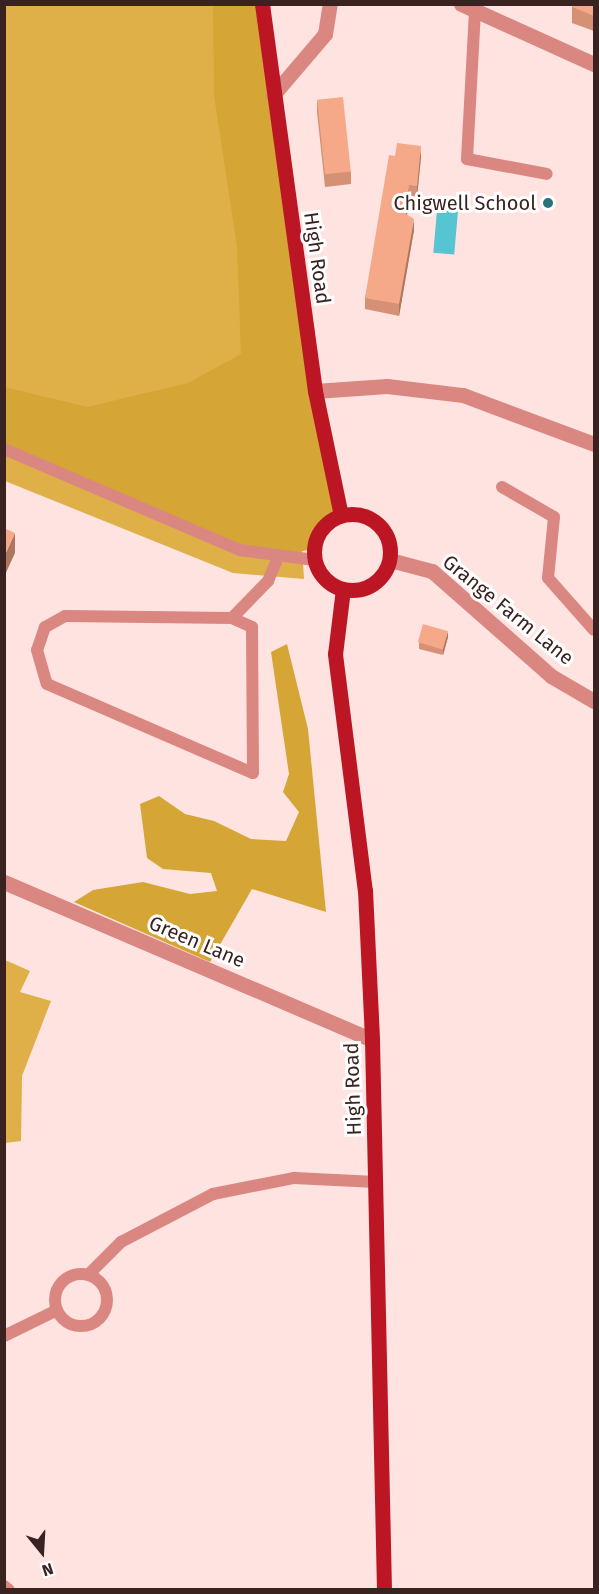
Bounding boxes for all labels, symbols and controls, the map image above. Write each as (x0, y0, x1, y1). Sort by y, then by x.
place label: Chigwell School (394, 191, 536, 215)
marker: Chigwell School (541, 196, 555, 210)
street label: High Road (299, 210, 335, 306)
street label: Grange Farm Lane (438, 550, 578, 670)
street label: Green Lane (145, 911, 249, 973)
street label: High Road (339, 1042, 367, 1136)
north arrow (12, 1522, 72, 1582)
text: N (40, 1559, 56, 1580)

